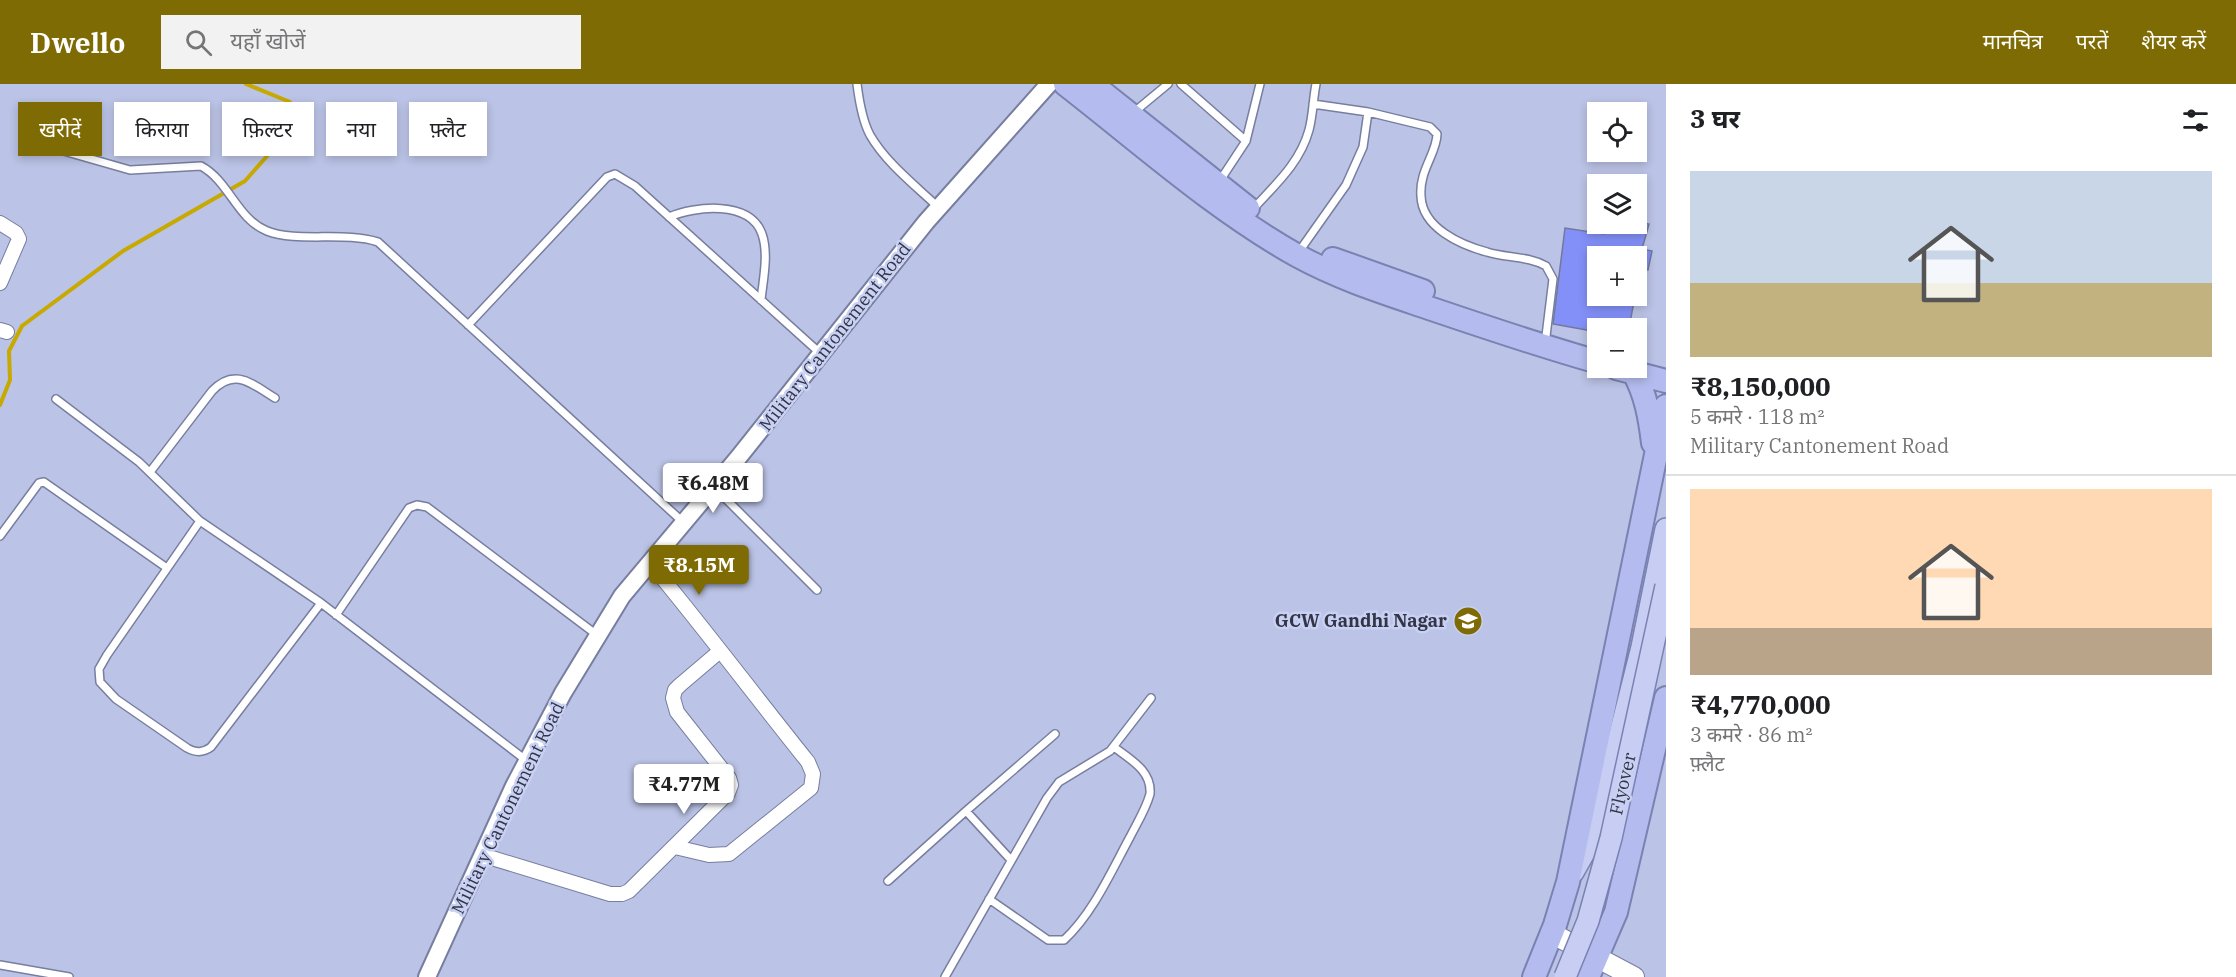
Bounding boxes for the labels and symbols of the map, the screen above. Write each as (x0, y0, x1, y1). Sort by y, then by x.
street label: Military Cantonement Road (754, 238, 915, 436)
pin: ₹6.48M (664, 463, 762, 514)
pin: ₹8.15M (650, 545, 748, 596)
school or university icon: GCW Gandhi Nagar (1452, 605, 1484, 637)
place label: GCW Gandhi Nagar (1275, 609, 1447, 632)
street label: Military Cantonement Road (446, 698, 569, 918)
street label: Flyover (1604, 751, 1641, 817)
pin: ₹4.77M (635, 764, 733, 815)

